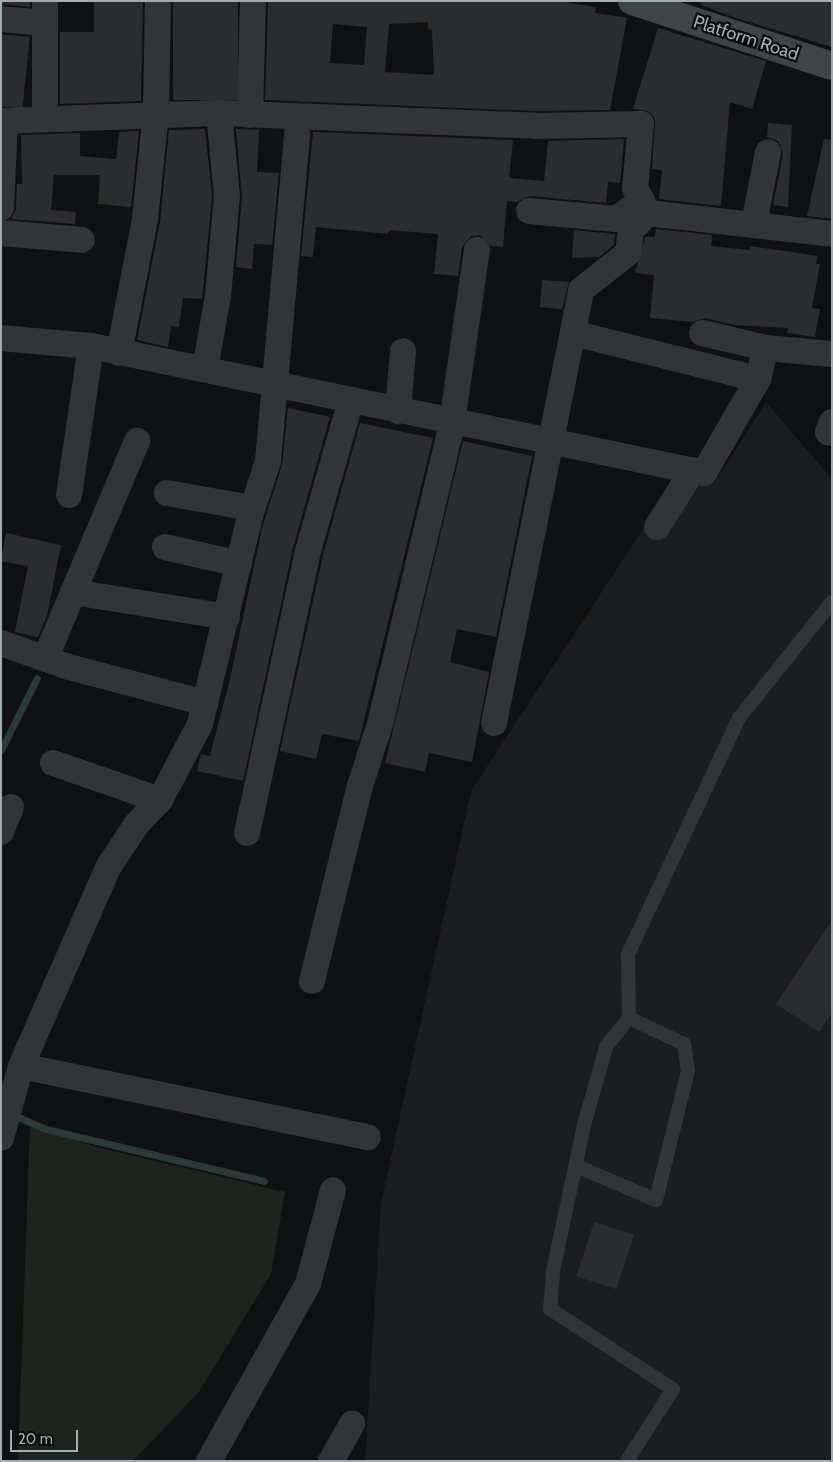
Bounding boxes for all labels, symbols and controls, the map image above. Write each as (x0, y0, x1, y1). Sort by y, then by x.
street label: Platform Road (691, 11, 801, 65)
scale bar (12, 1420, 80, 1452)
text: 20 m (18, 1430, 53, 1448)

